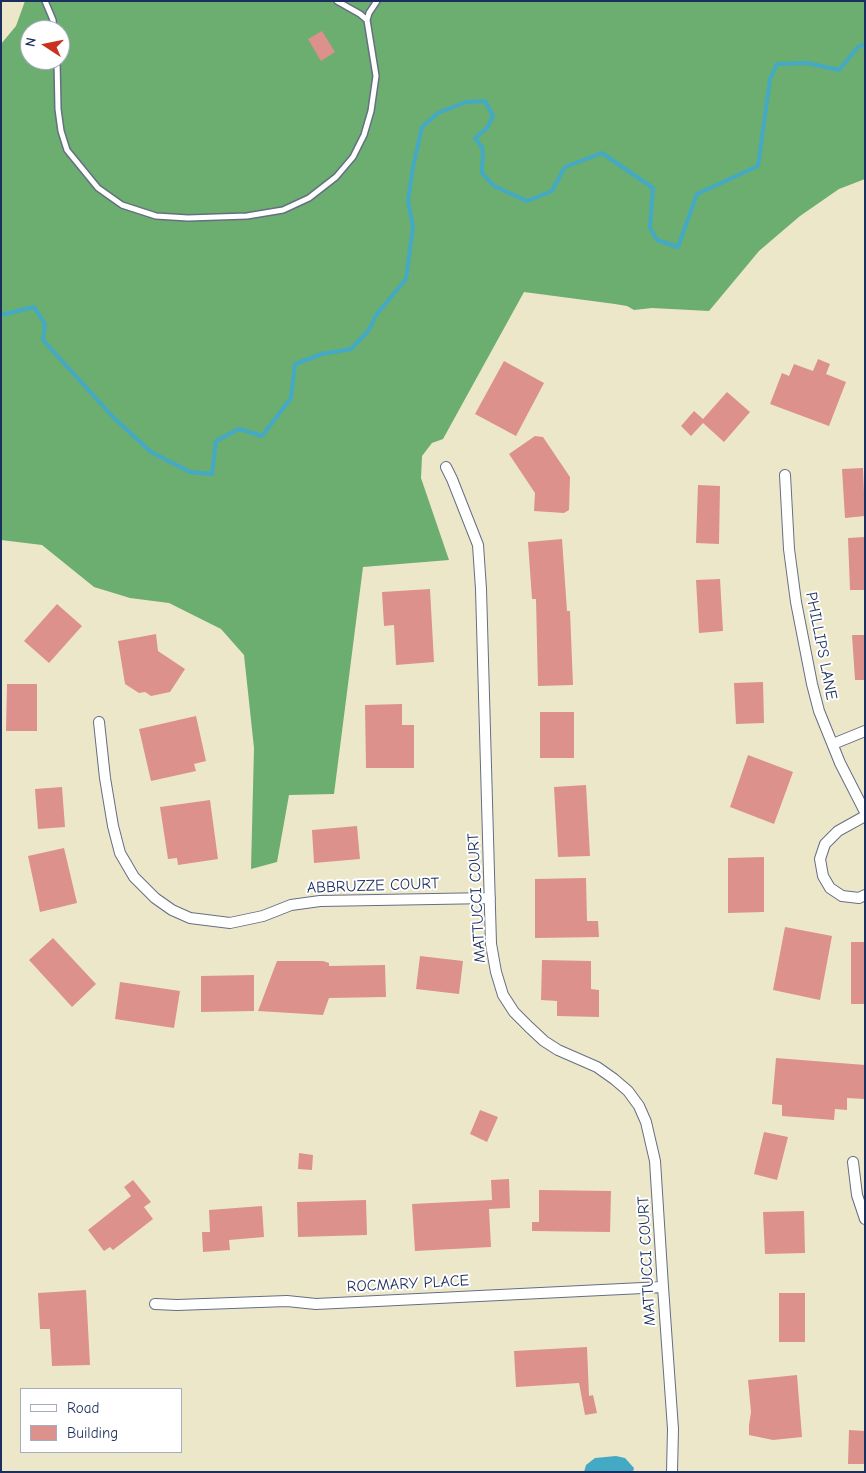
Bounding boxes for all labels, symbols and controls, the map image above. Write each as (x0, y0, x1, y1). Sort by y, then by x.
north arrow (20, 20, 70, 70)
text: N (22, 36, 40, 48)
street label: PHILLIPS LANE (801, 590, 841, 702)
street label: MATTUCCI COURT (464, 833, 490, 963)
street label: ABBRUZZE COURT (307, 874, 439, 898)
street label: MATTUCCI COURT (634, 1196, 660, 1326)
street label: ROCMARY PLACE (346, 1271, 470, 1297)
legend (20, 1388, 182, 1453)
text: Road (67, 1399, 99, 1417)
text: Building (67, 1424, 118, 1442)

